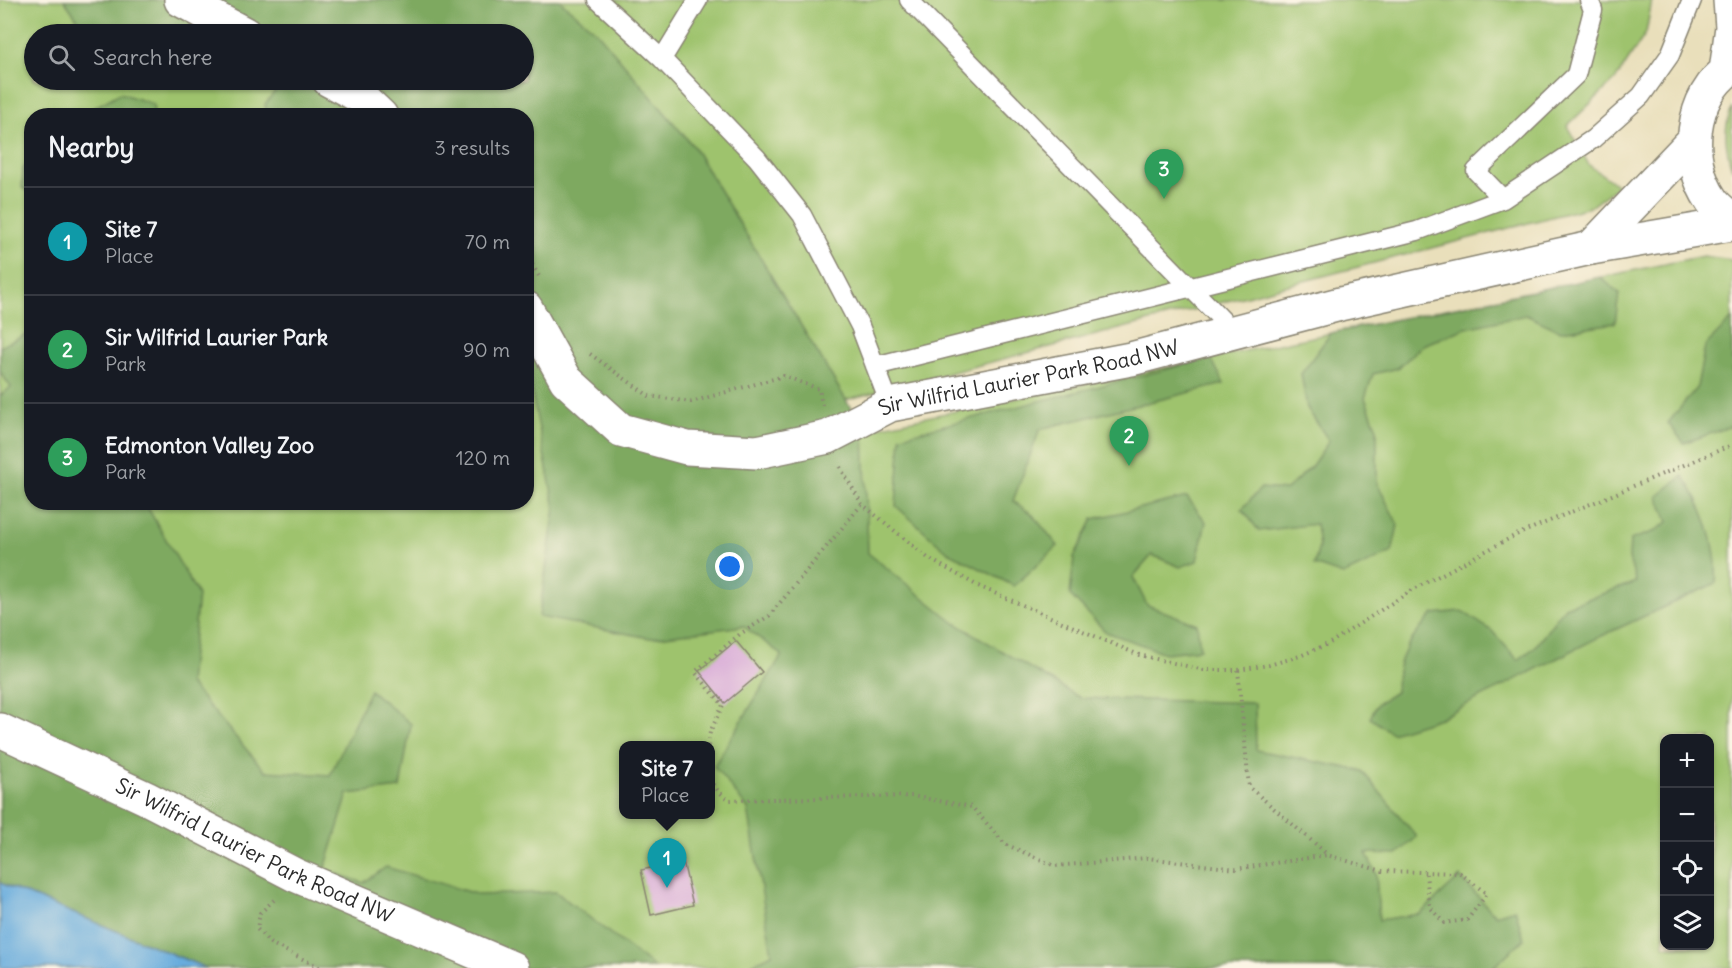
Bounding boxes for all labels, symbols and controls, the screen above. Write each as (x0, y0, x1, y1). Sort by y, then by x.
search box (24, 24, 534, 90)
icon: search (45, 41, 78, 74)
text: Search here (93, 43, 212, 71)
text: Nearby (48, 131, 134, 164)
text: 3 results (434, 135, 510, 160)
pin: 3 (1144, 150, 1184, 199)
text: Site 7 (105, 215, 157, 243)
text: 1 (64, 229, 71, 254)
text: 70 m (465, 229, 510, 254)
text: Place (105, 243, 153, 268)
text: Sir Wilfrid Laurier Park (105, 323, 328, 351)
street label: Sir Wilfrid Laurier Park Road NW (873, 333, 1182, 422)
text: 2 (62, 337, 73, 362)
text: 90 m (463, 337, 510, 362)
text: Park (105, 351, 146, 376)
pin: 2 (1110, 416, 1148, 466)
text: Edmonton Valley Zoo (105, 431, 314, 459)
text: 3 (62, 445, 73, 470)
text: 120 m (456, 445, 510, 470)
text: Park (105, 459, 146, 484)
your location (715, 552, 744, 581)
map controls (1660, 734, 1714, 950)
button: + (1660, 734, 1714, 788)
popup (619, 741, 715, 819)
text: Site 7 (641, 754, 693, 782)
street label: Sir Wilfrid Laurier Park Road NW (111, 772, 398, 929)
text: Place (641, 782, 689, 807)
button: − (1660, 788, 1714, 842)
pin: 1 (648, 838, 686, 888)
button: locate (1660, 842, 1714, 896)
button: layers (1660, 896, 1714, 950)

